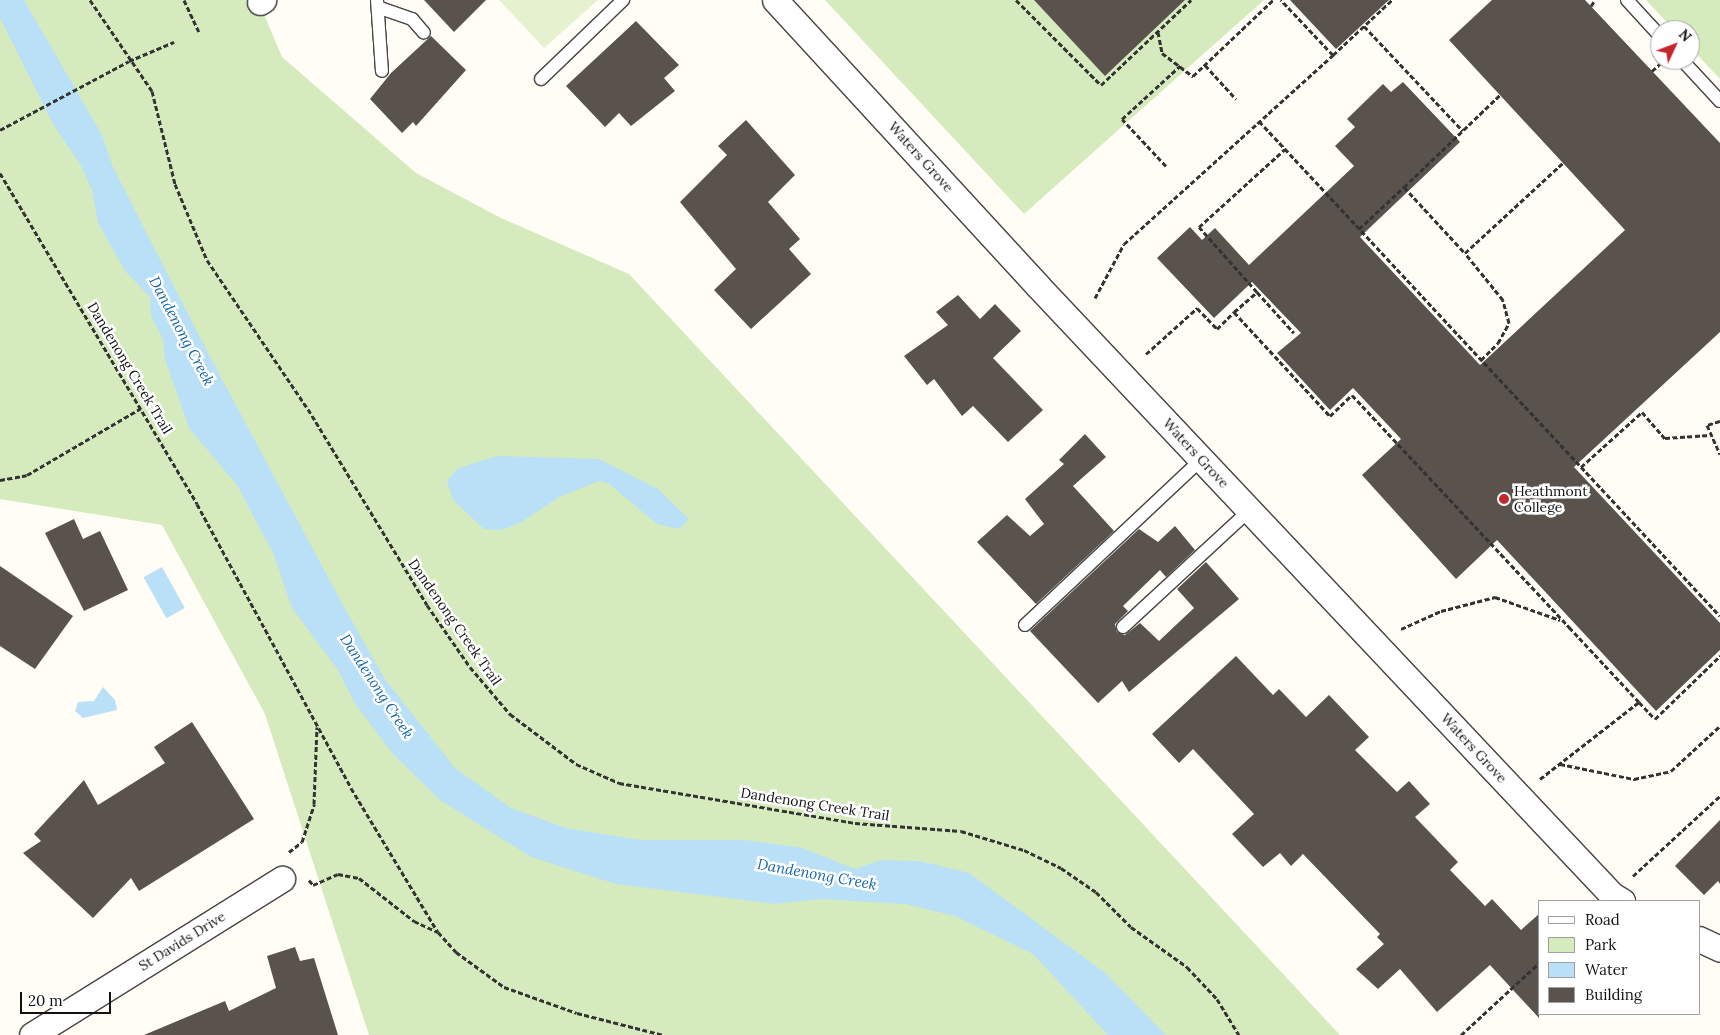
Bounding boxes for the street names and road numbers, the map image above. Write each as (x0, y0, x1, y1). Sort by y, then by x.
street label: Waters Grove (885, 118, 957, 196)
street label: Dandenong Creek Trail (84, 299, 176, 437)
street label: Waters Grove (1159, 415, 1233, 491)
street label: Dandenong Creek Trail (405, 556, 505, 688)
street label: Waters Grove (1437, 710, 1511, 786)
street label: Dandenong Creek Trail (739, 784, 891, 824)
street label: St Davids Drive (136, 908, 228, 974)

